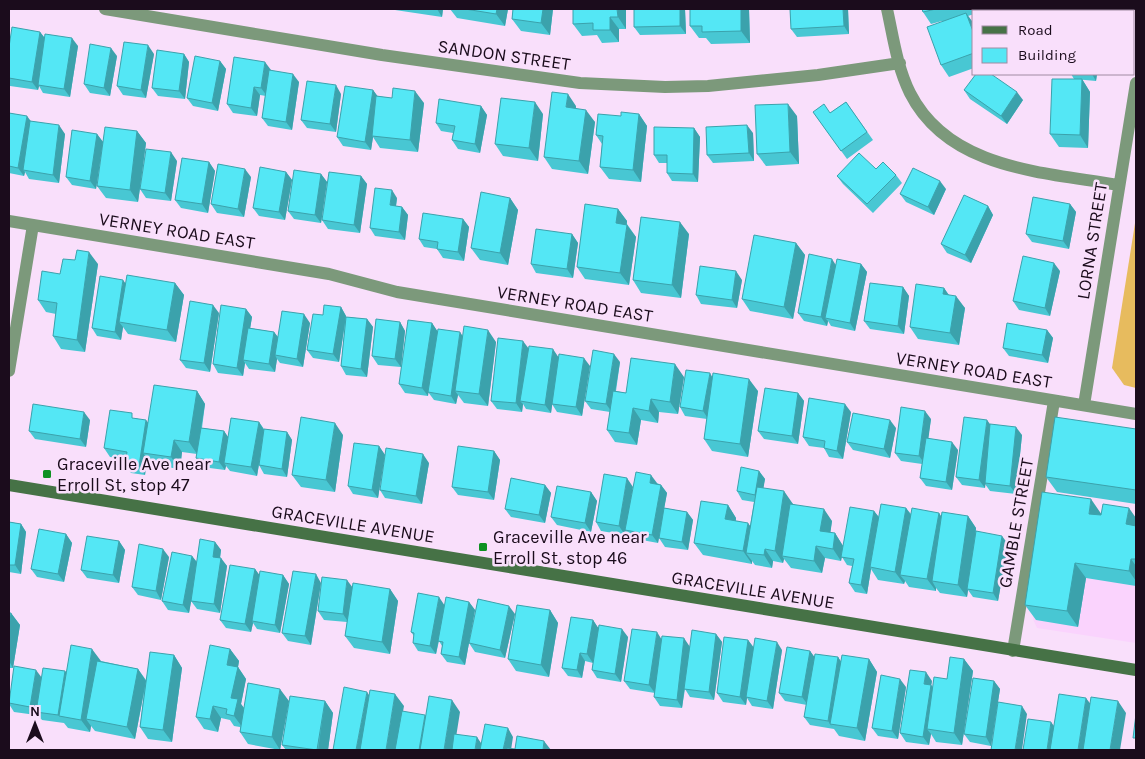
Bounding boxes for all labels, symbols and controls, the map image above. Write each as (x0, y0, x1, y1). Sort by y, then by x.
legend (972, 10, 1135, 75)
text: Road (1018, 21, 1053, 39)
street label: SANDON STREET (436, 35, 572, 75)
text: Building (1018, 46, 1076, 64)
street label: LORNA STREET (1072, 181, 1112, 301)
street label: VERNEY ROAD EAST (98, 208, 256, 254)
street label: VERNEY ROAD EAST (496, 281, 654, 327)
street label: VERNEY ROAD EAST (895, 347, 1053, 393)
place label: Graceville Ave near Erroll St, stop 47 (57, 453, 211, 496)
street label: GAMBLE STREET (994, 456, 1038, 590)
marker: Graceville Ave near Erroll St, stop 47 (41, 468, 53, 480)
street label: GRACEVILLE AVENUE (270, 500, 436, 548)
place label: Graceville Ave near Erroll St, stop 46 (493, 526, 647, 569)
marker: Graceville Ave near Erroll St, stop 46 (477, 541, 489, 553)
street label: GRACEVILLE AVENUE (670, 566, 836, 614)
north arrow (10, 699, 60, 749)
text: N (30, 703, 40, 720)

